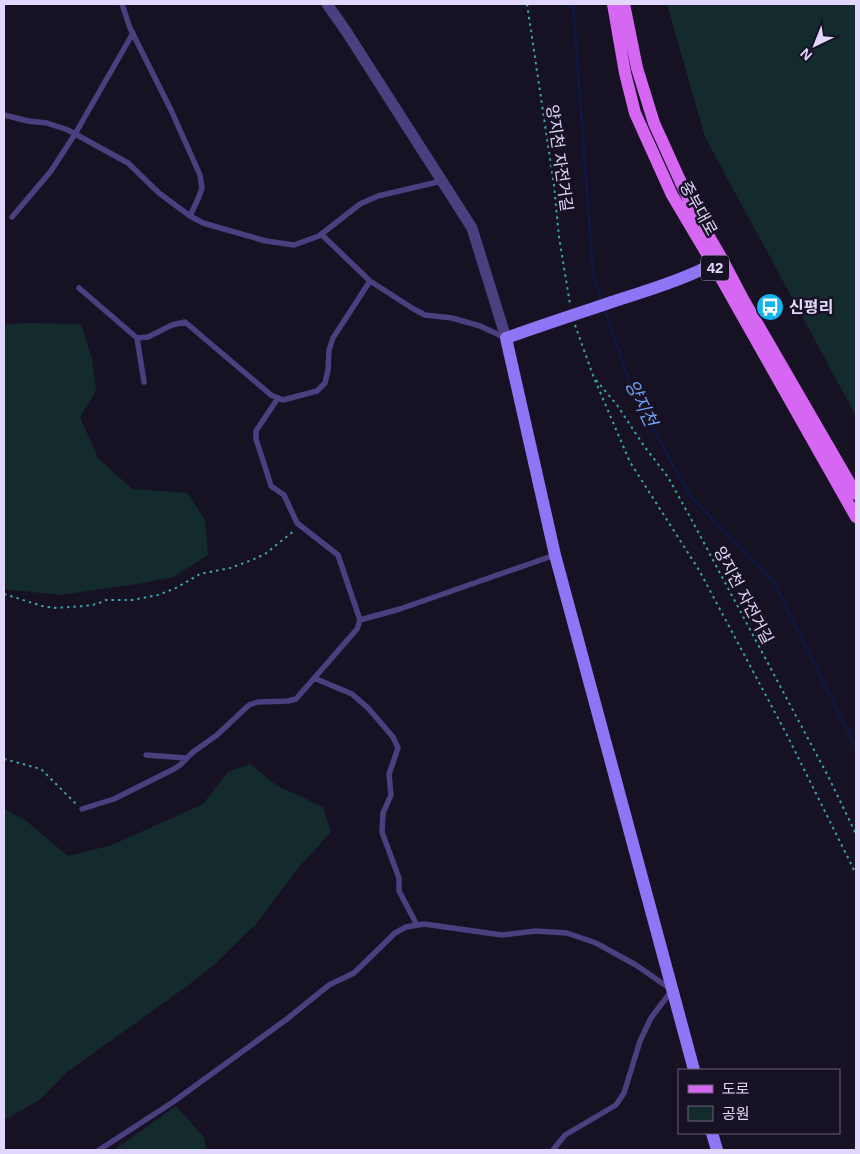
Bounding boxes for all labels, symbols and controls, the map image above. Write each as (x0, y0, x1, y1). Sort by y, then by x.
north arrow (790, 20, 840, 70)
text: N (797, 45, 815, 64)
street label: 양지천 자전거길 (544, 104, 575, 212)
street label: 중부대로 (677, 178, 720, 238)
road number: 42 (701, 256, 729, 280)
bus stop icon: 신평리 (755, 292, 785, 322)
place label: 신평리 (789, 299, 833, 316)
water label: 양지천 (621, 376, 662, 432)
street label: 양지천 자전거길 (711, 544, 776, 647)
legend (678, 1069, 840, 1134)
text: 도로 (722, 1080, 750, 1097)
text: 공원 (722, 1105, 750, 1122)

